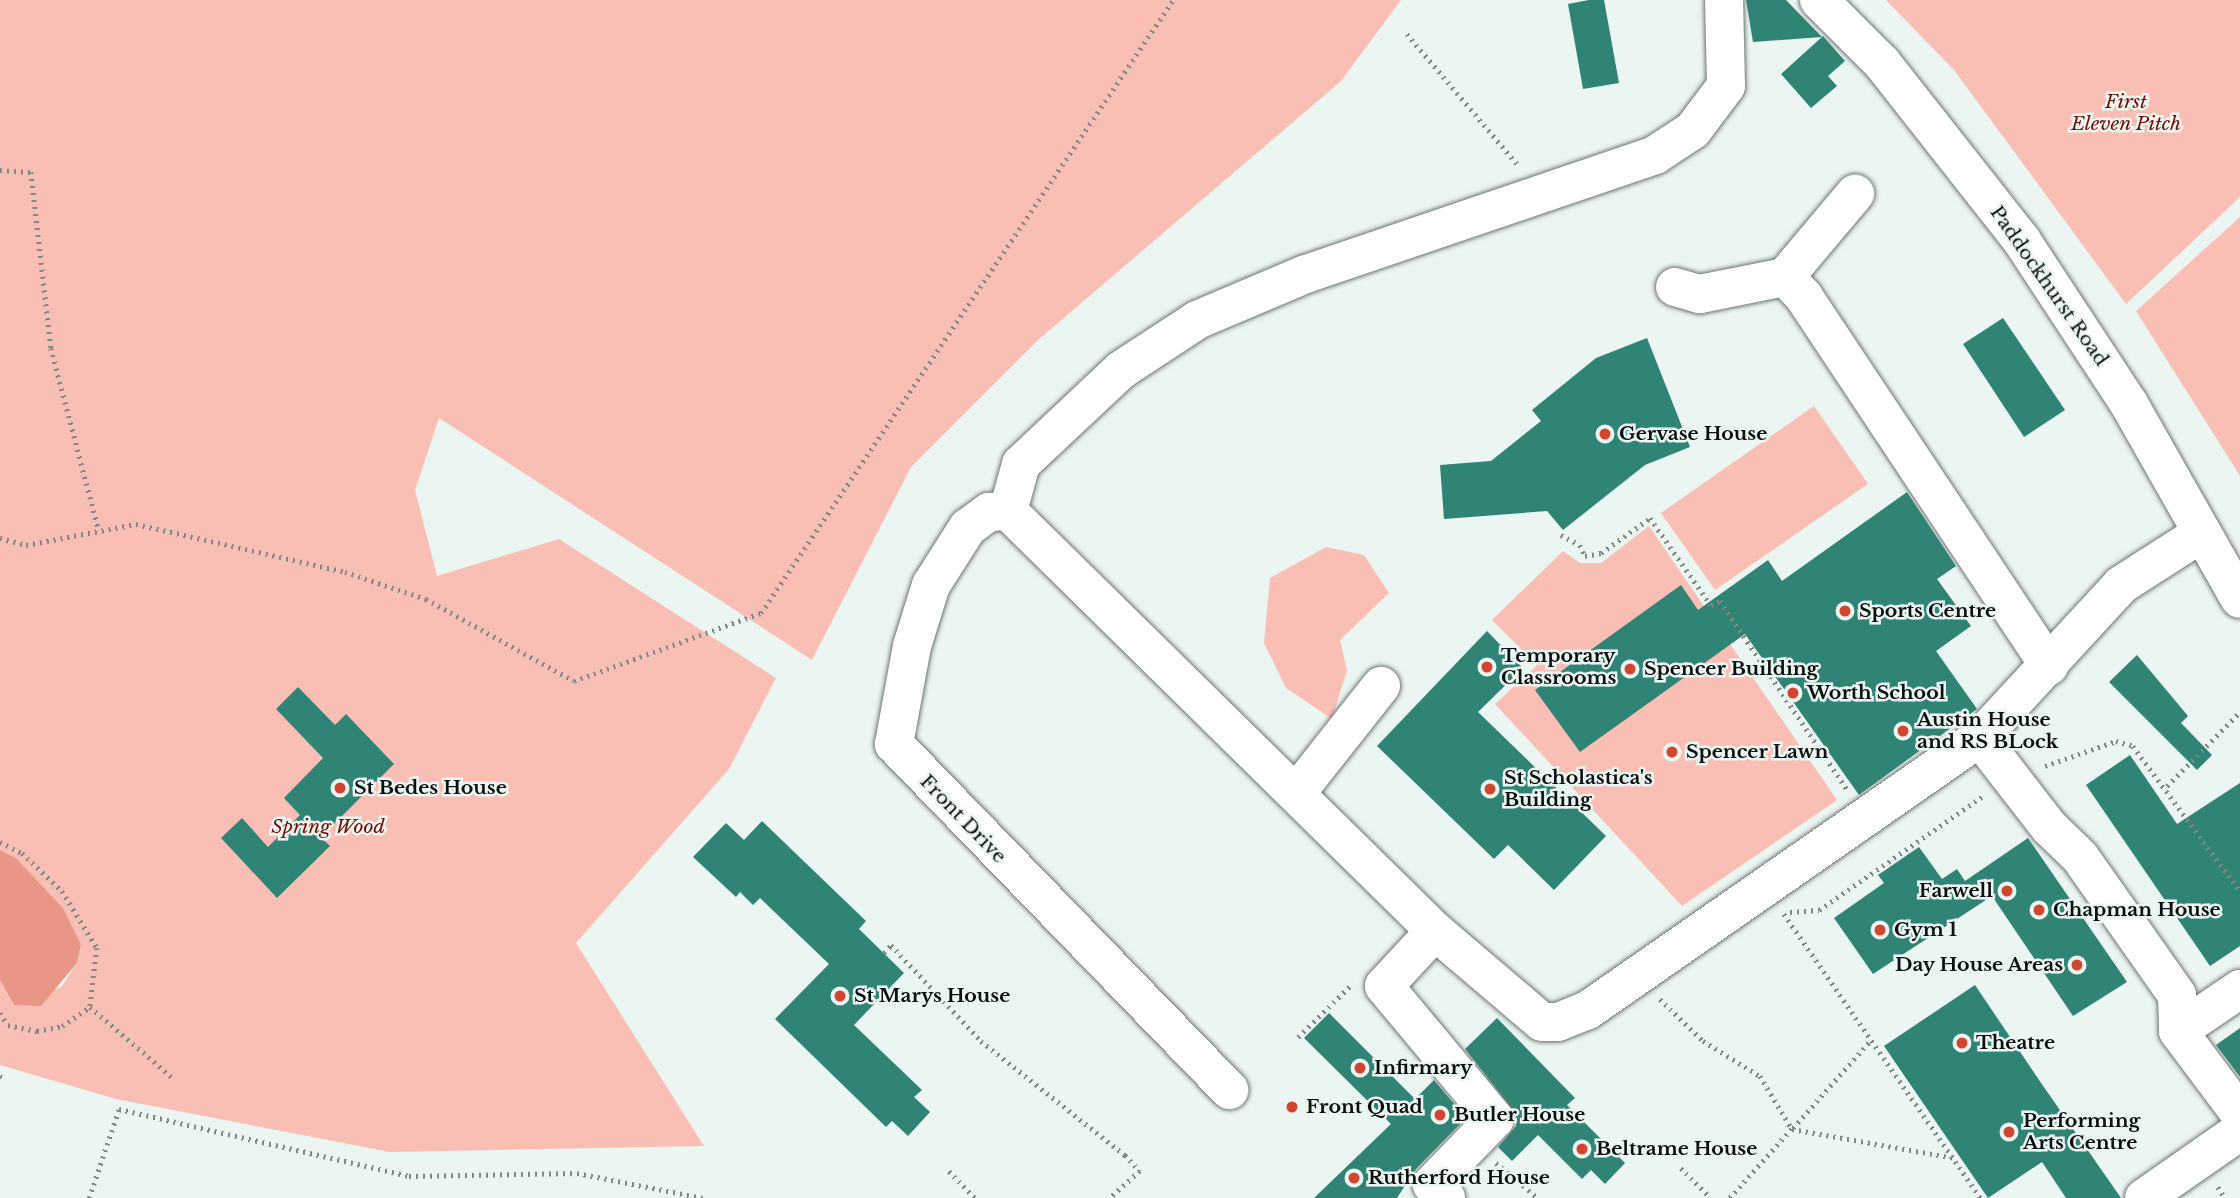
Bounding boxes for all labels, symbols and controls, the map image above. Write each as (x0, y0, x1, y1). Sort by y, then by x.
park label: First Eleven Pitch (2071, 91, 2181, 135)
street label: Paddockhurst Road (1985, 202, 2113, 370)
place label: Gervase House (1619, 423, 1767, 445)
marker: Gervase House (1597, 426, 1613, 442)
place label: Sports Centre (1859, 600, 1996, 622)
marker: Sports Centre (1837, 603, 1853, 619)
place label: Temporary Classrooms (1501, 645, 1616, 689)
place label: Spencer Building (1644, 658, 1819, 680)
marker: Temporary Classrooms (1479, 659, 1495, 675)
marker: Spencer Building (1622, 661, 1638, 677)
place label: Worth School (1807, 682, 1945, 704)
marker: Worth School (1785, 685, 1801, 701)
place label: Austin House and RS BLock (1917, 709, 2058, 753)
marker: Austin House and RS BLock (1895, 723, 1911, 739)
place label: Spencer Lawn (1686, 741, 1829, 763)
marker: Spencer Lawn (1664, 744, 1680, 760)
place label: St Scholastica's Building (1504, 767, 1653, 811)
street label: Front Drive (915, 770, 1011, 868)
place label: St Bedes House (354, 777, 507, 799)
marker: St Bedes House (332, 780, 348, 796)
marker: St Scholastica's Building (1482, 781, 1498, 797)
park label: Spring Wood (271, 816, 385, 838)
place label: Farwell (1919, 880, 1993, 902)
marker: Farwell (1999, 883, 2015, 899)
place label: Chapman House (2053, 899, 2221, 921)
marker: Chapman House (2031, 902, 2047, 918)
place label: Gym 1 (1894, 919, 1957, 941)
marker: Gym 1 (1872, 922, 1888, 938)
place label: Day House Areas (1894, 954, 2063, 976)
marker: Day House Areas (2069, 957, 2085, 973)
place label: St Marys House (854, 985, 1010, 1007)
marker: St Marys House (832, 988, 848, 1004)
place label: Theatre (1976, 1032, 2055, 1054)
marker: Theatre (1954, 1035, 1970, 1051)
place label: Infirmary (1374, 1057, 1472, 1079)
marker: Infirmary (1352, 1060, 1368, 1076)
place label: Front Quad (1306, 1096, 1423, 1118)
marker: Front Quad (1284, 1099, 1300, 1115)
place label: Butler House (1454, 1104, 1586, 1126)
marker: Butler House (1432, 1107, 1448, 1123)
place label: Performing Arts Centre (2023, 1110, 2140, 1154)
marker: Performing Arts Centre (2001, 1124, 2017, 1140)
place label: Beltrame House (1596, 1138, 1757, 1160)
marker: Beltrame House (1574, 1141, 1590, 1157)
place label: Rutherford House (1368, 1167, 1550, 1189)
marker: Rutherford House (1346, 1170, 1362, 1186)

